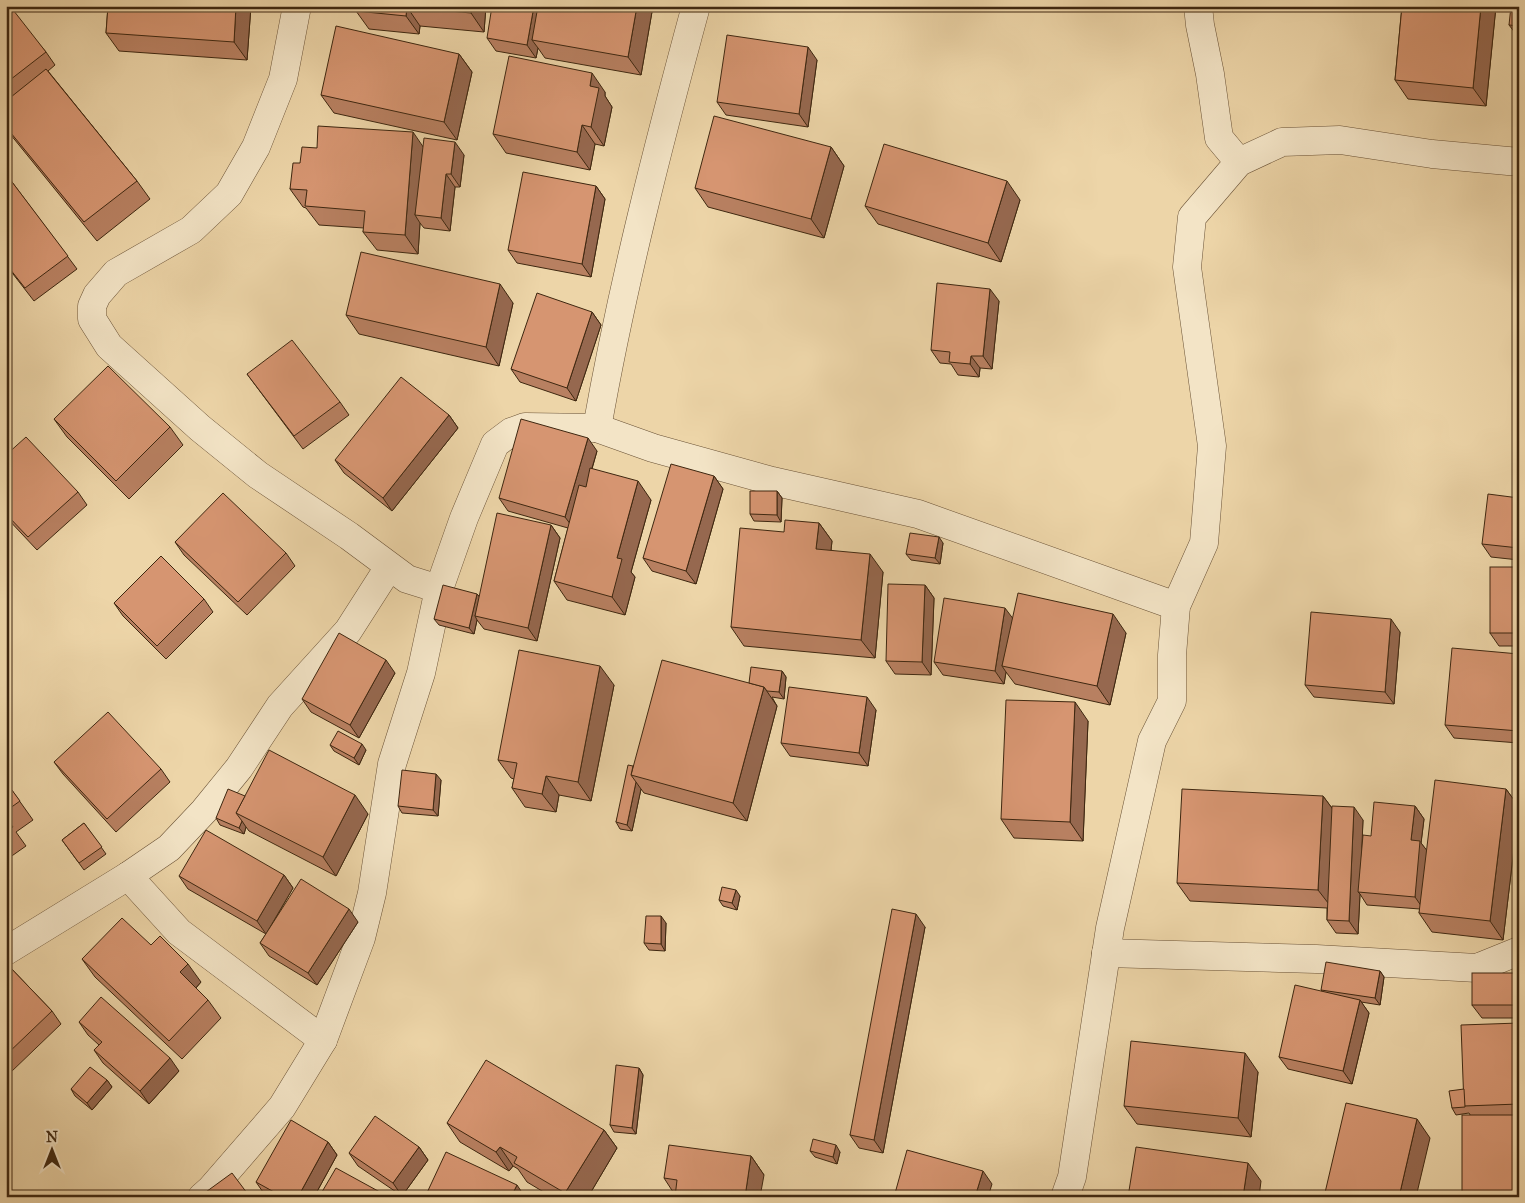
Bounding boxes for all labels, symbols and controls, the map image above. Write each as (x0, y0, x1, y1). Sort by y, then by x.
north arrow (28, 1126, 78, 1176)
text: N (46, 1129, 58, 1146)

